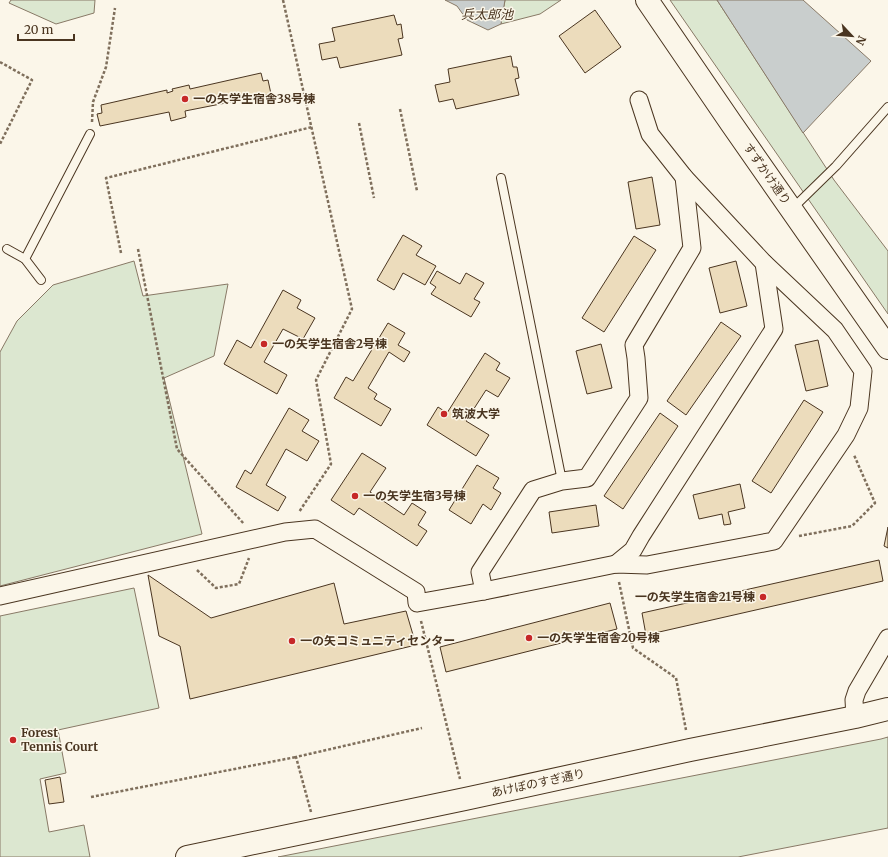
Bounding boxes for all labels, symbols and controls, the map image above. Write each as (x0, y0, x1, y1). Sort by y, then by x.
water label: 兵太郎池 (461, 6, 515, 23)
scale bar (18, 16, 74, 42)
north arrow (832, 16, 872, 56)
text: 20 m (24, 22, 53, 37)
text: N (853, 33, 869, 48)
place label: 一の矢学生宿舎38号棟 (193, 91, 315, 106)
marker: 一の矢学生宿舎38号棟 (180, 94, 190, 104)
street label: すずかけ通り (741, 140, 794, 208)
place label: 一の矢学生宿舎2号棟 (272, 336, 387, 351)
marker: 一の矢学生宿舎2号棟 (259, 339, 269, 349)
place label: 筑波大学 (452, 406, 500, 421)
marker: 筑波大学 (439, 409, 449, 419)
place label: 一の矢学生宿3号棟 (363, 488, 466, 503)
marker: 一の矢学生宿3号棟 (350, 491, 360, 501)
place label: 一の矢学生宿舎21号棟 (635, 589, 755, 604)
marker: 一の矢学生宿舎21号棟 (758, 592, 768, 602)
place label: 一の矢学生宿舎20号棟 (537, 630, 660, 645)
place label: 一の矢コミュニティセンター (300, 633, 455, 648)
marker: 一の矢学生宿舎20号棟 (524, 633, 534, 643)
marker: 一の矢コミュニティセンター (287, 636, 297, 646)
place label: Forest Tennis Court (21, 725, 98, 754)
marker: Forest Tennis Court (8, 735, 18, 745)
street label: あけぼのすぎ通り (489, 765, 586, 800)

